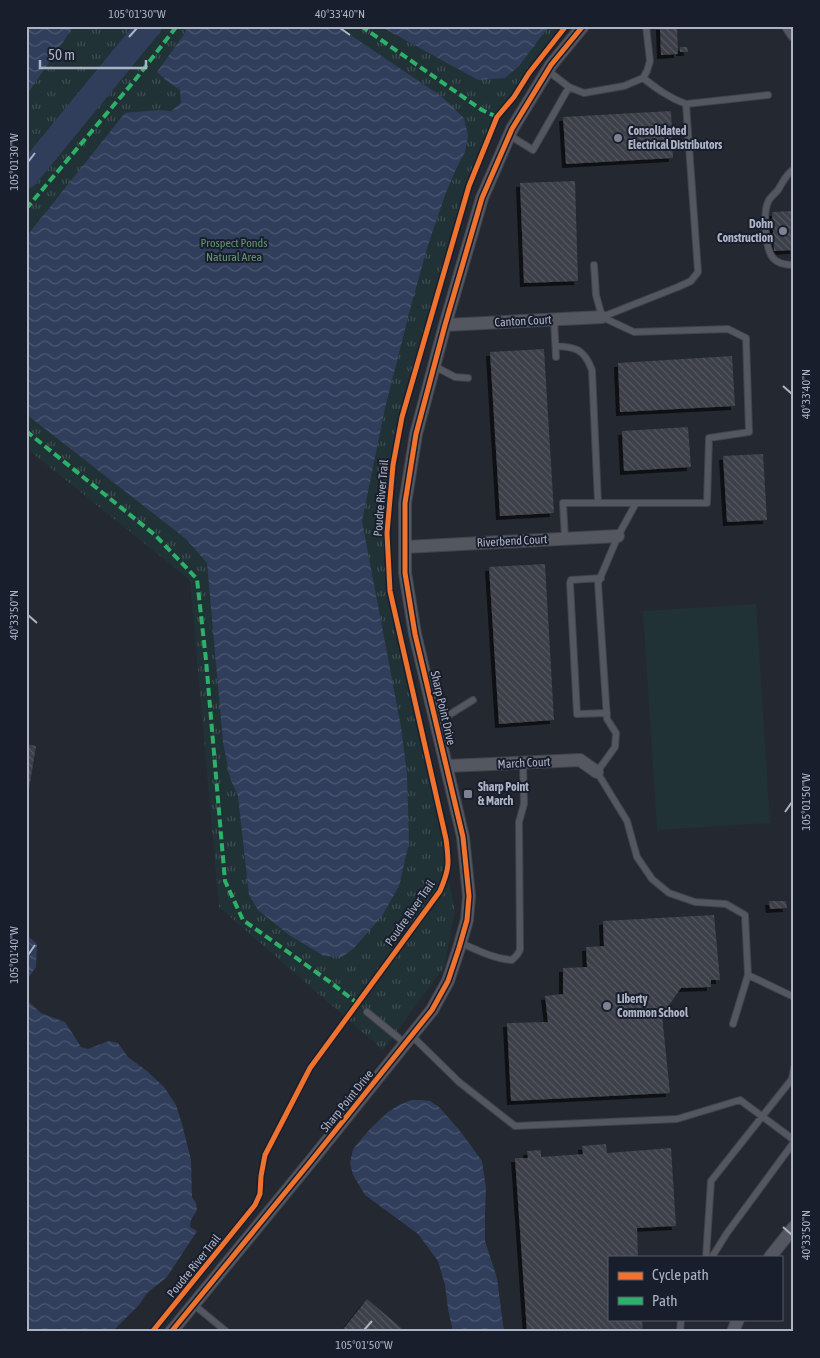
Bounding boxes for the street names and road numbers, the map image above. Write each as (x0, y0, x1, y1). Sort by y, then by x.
street label: Canton Court (494, 312, 552, 329)
street label: Poudre River Trail (371, 458, 391, 537)
street label: Riverbend Court (476, 532, 548, 550)
street label: Sharp Point Drive (428, 670, 458, 746)
street label: March Court (497, 755, 551, 771)
street label: Poudre River Trail (382, 877, 438, 949)
street label: Sharp Point Drive (318, 1067, 376, 1135)
street label: Poudre River Trail (164, 1231, 224, 1300)

